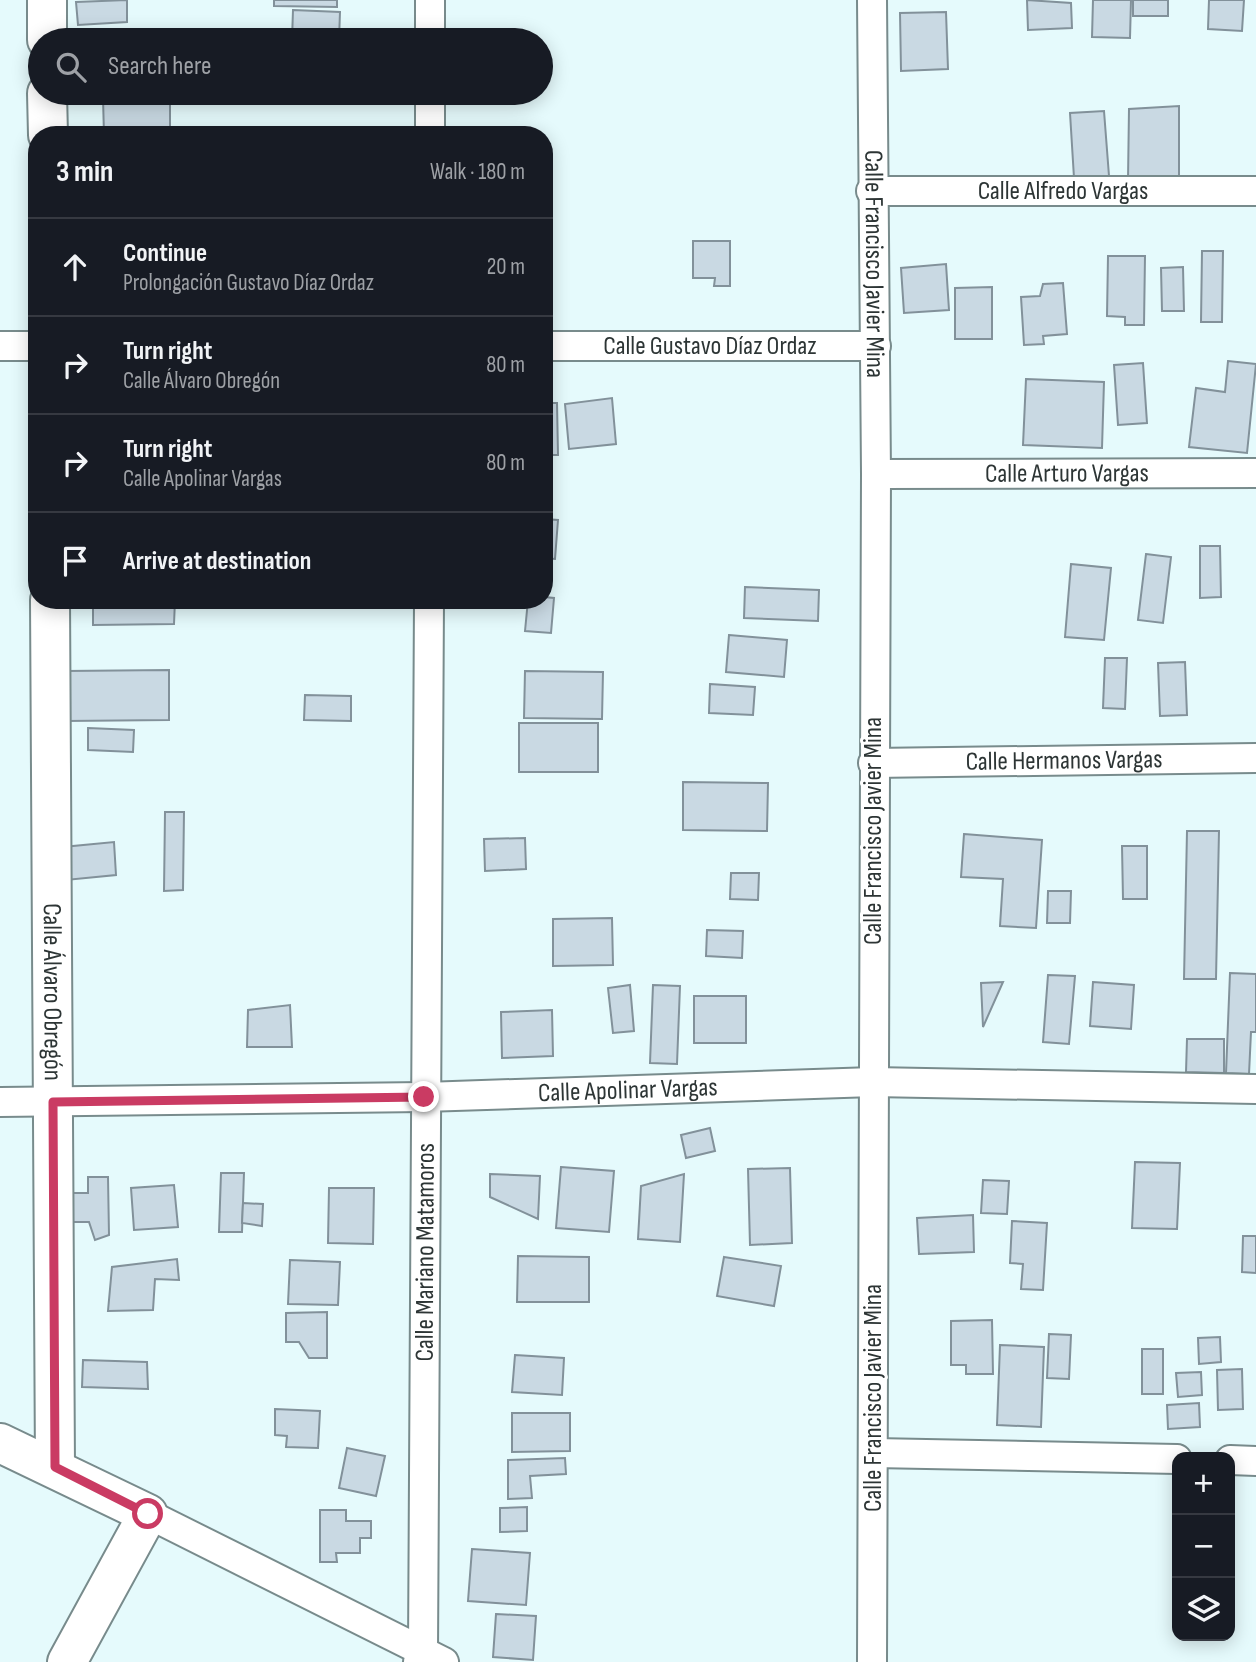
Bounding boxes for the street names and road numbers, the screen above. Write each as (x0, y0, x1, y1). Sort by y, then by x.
street label: Calle Francisco Javier Mina (858, 150, 891, 378)
street label: Calle Alfredo Vargas (978, 176, 1148, 207)
street label: Calle Gustavo Díaz Ordaz (603, 331, 817, 362)
street label: Calle Arturo Vargas (985, 458, 1149, 489)
street label: Calle Francisco Javier Mina (858, 717, 889, 945)
street label: Calle Hermanos Vargas (965, 744, 1163, 777)
street label: Calle Álvaro Obregón (36, 903, 68, 1081)
street label: Calle Apolinar Vargas (538, 1072, 718, 1109)
street label: Calle Mariano Matamoros (409, 1143, 441, 1361)
street label: Calle Francisco Javier Mina (858, 1284, 889, 1512)

